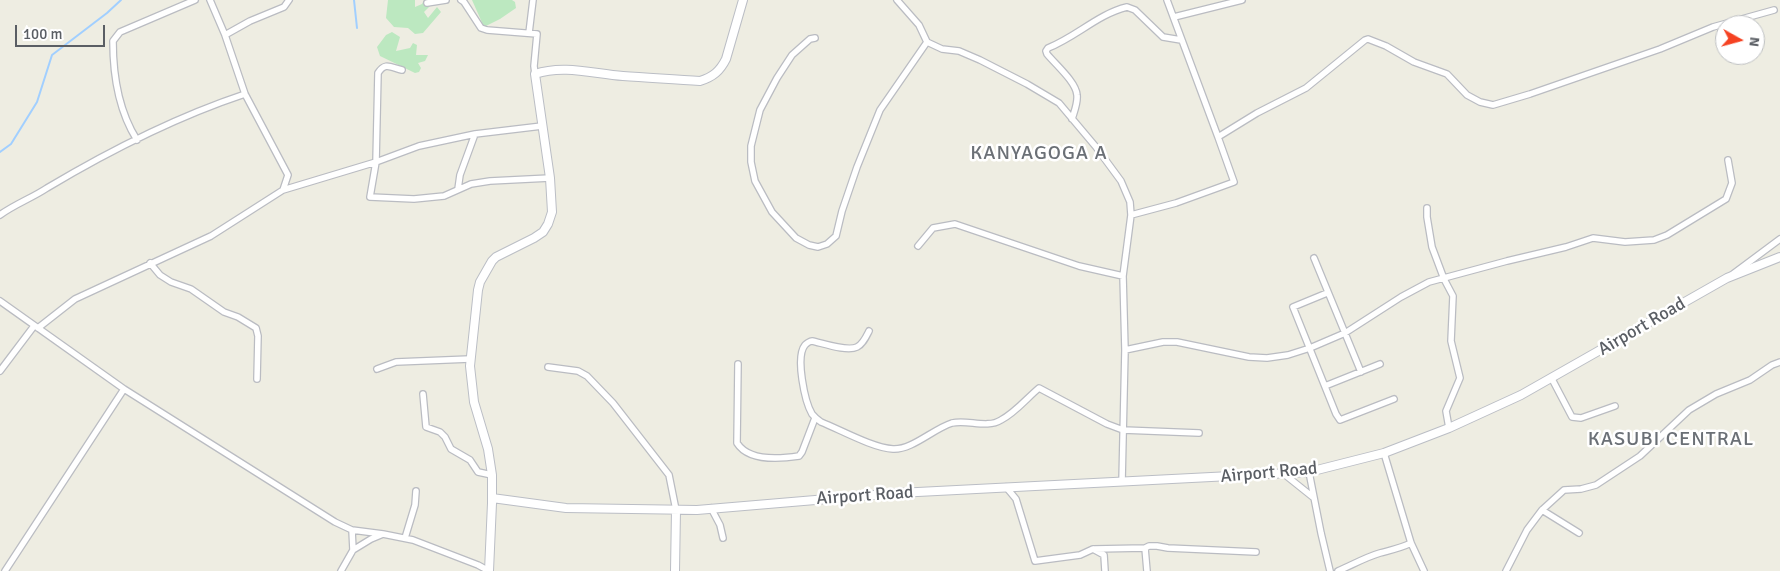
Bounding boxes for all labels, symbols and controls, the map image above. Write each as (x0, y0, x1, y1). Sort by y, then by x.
scale bar (18, 15, 108, 47)
north arrow (1715, 15, 1765, 65)
text: 100 m (23, 25, 63, 43)
text: N (1745, 36, 1763, 48)
district label: KANYAGOGA A (969, 142, 1109, 166)
street label: Airport Road (1595, 293, 1689, 361)
district label: KASUBI CENTRAL (1586, 428, 1756, 452)
street label: Airport Road (1220, 458, 1318, 488)
street label: Airport Road (816, 482, 914, 510)

